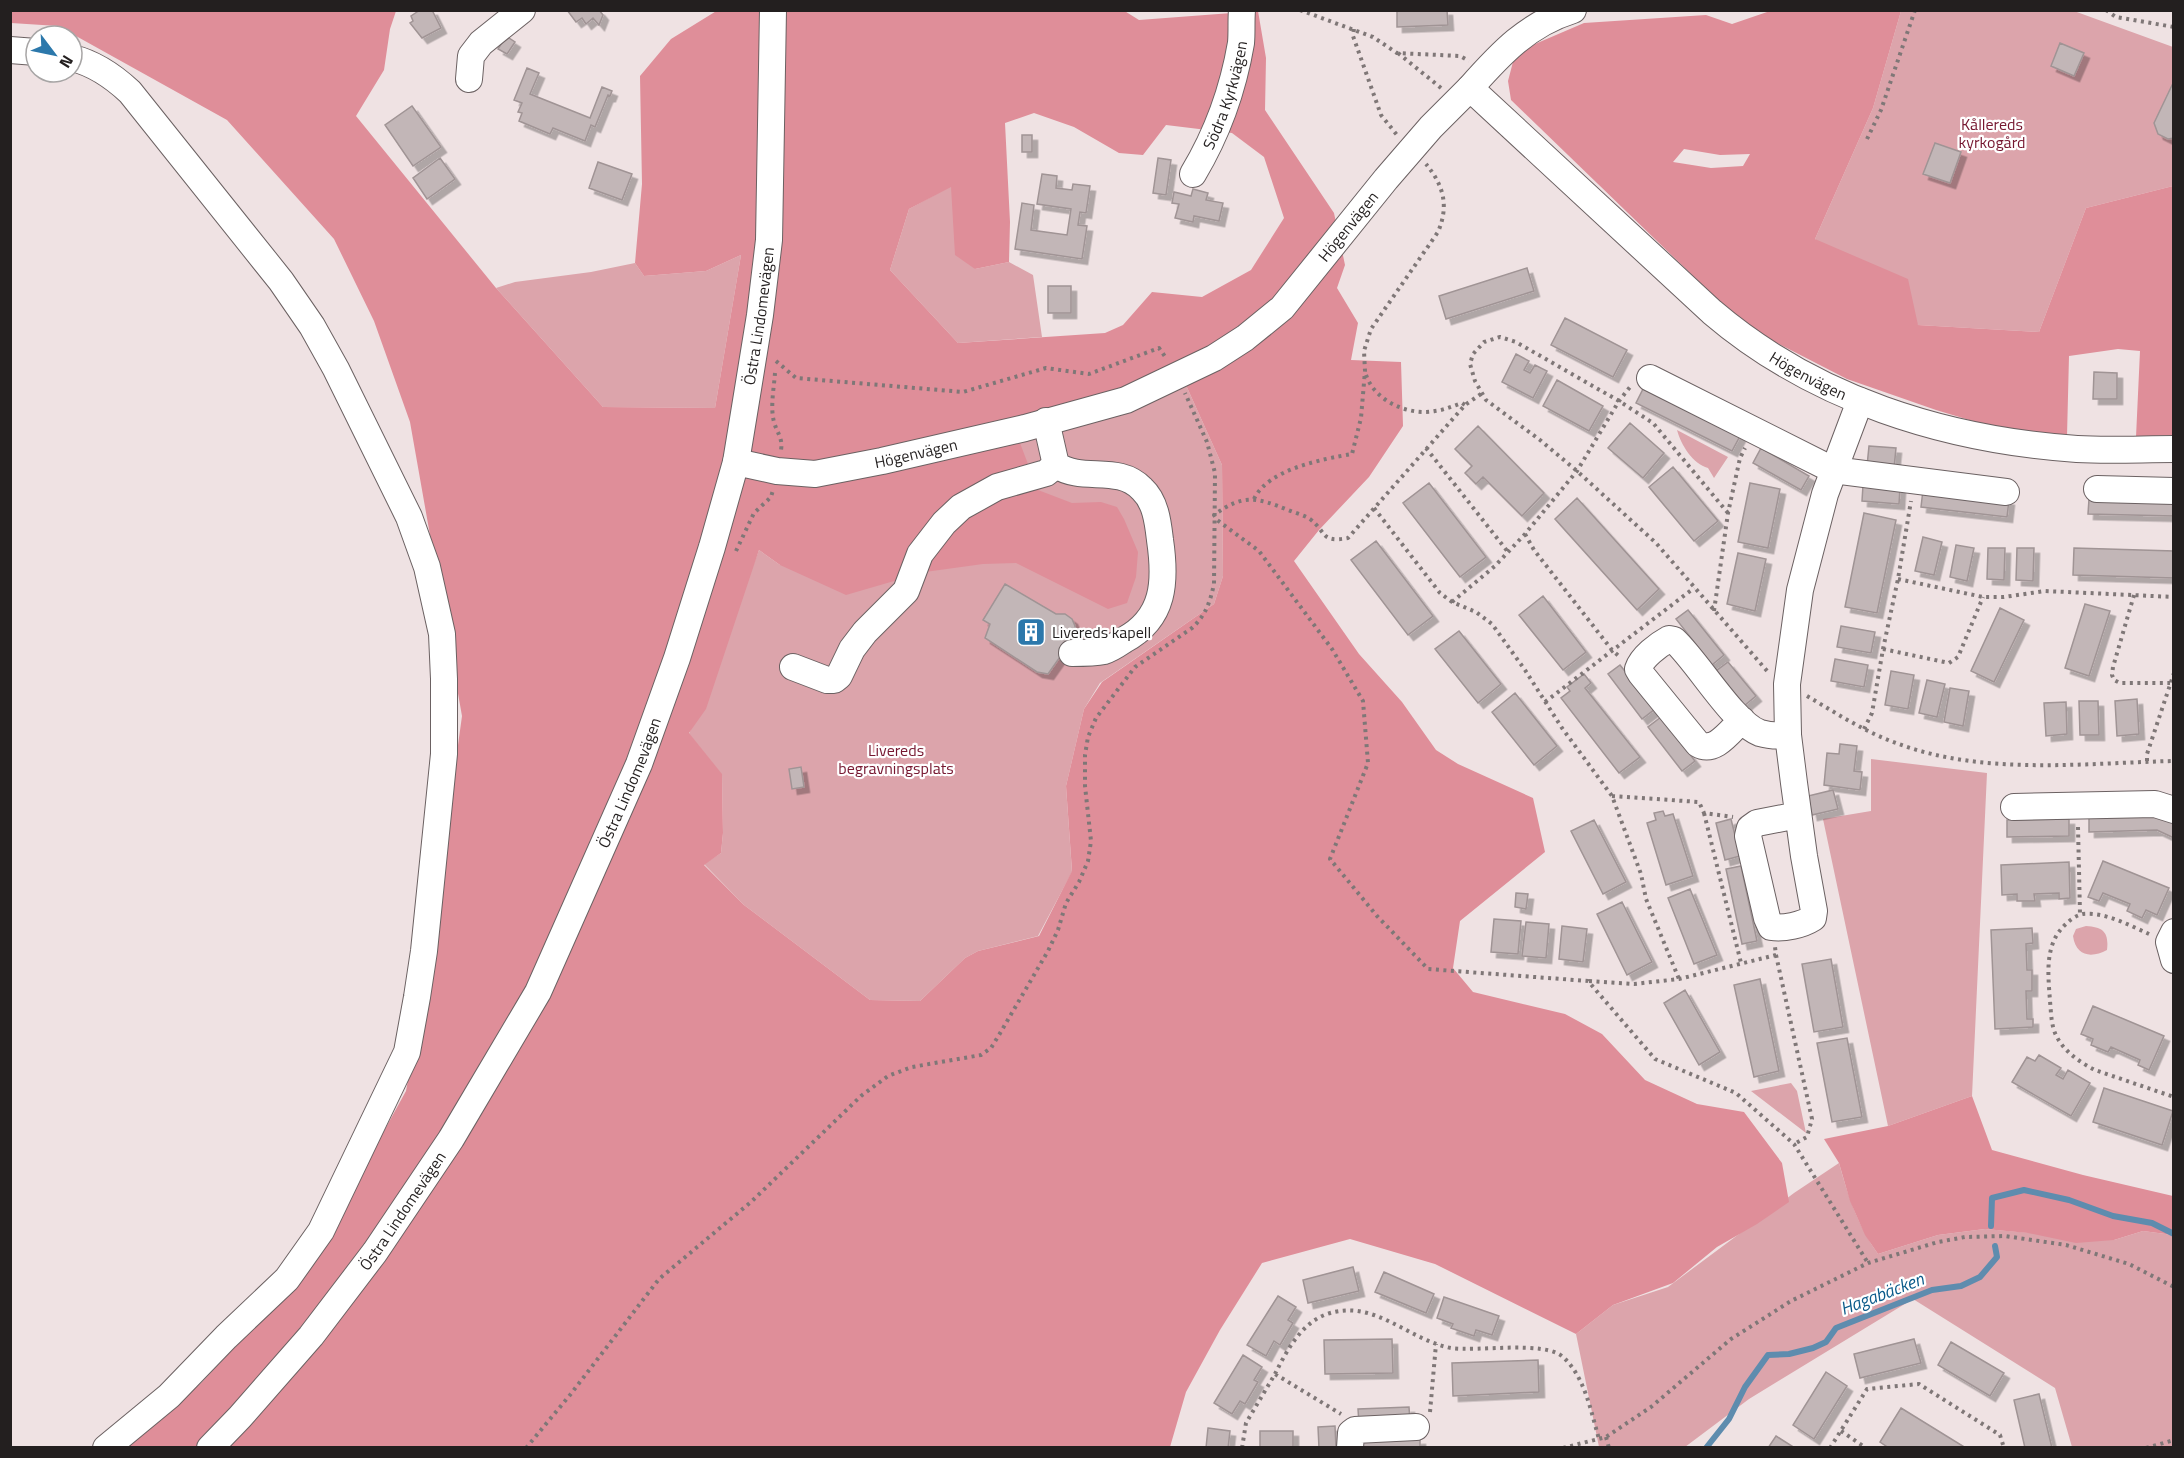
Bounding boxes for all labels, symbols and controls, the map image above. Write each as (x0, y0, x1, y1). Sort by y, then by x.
north arrow (24, 24, 84, 84)
street label: Södra Kyrkvägen (1196, 39, 1253, 153)
text: N (54, 51, 80, 73)
park label: Kållereds kyrkogård (1959, 112, 2025, 154)
street label: Högenvägen (1312, 186, 1384, 267)
street label: Östra Lindomevägen (737, 245, 780, 387)
street label: Högenvägen (1765, 345, 1851, 406)
street label: Högenvägen (872, 432, 960, 474)
building icon: Livereds kapell (1015, 616, 1047, 648)
place label: Livereds kapell (1052, 620, 1151, 644)
street label: Östra Lindomevägen (591, 714, 667, 852)
park label: Livereds begravningsplats (838, 738, 954, 780)
street label: Östra Lindomevägen (353, 1146, 451, 1275)
water label: Hagabäcken (1836, 1265, 1929, 1322)

